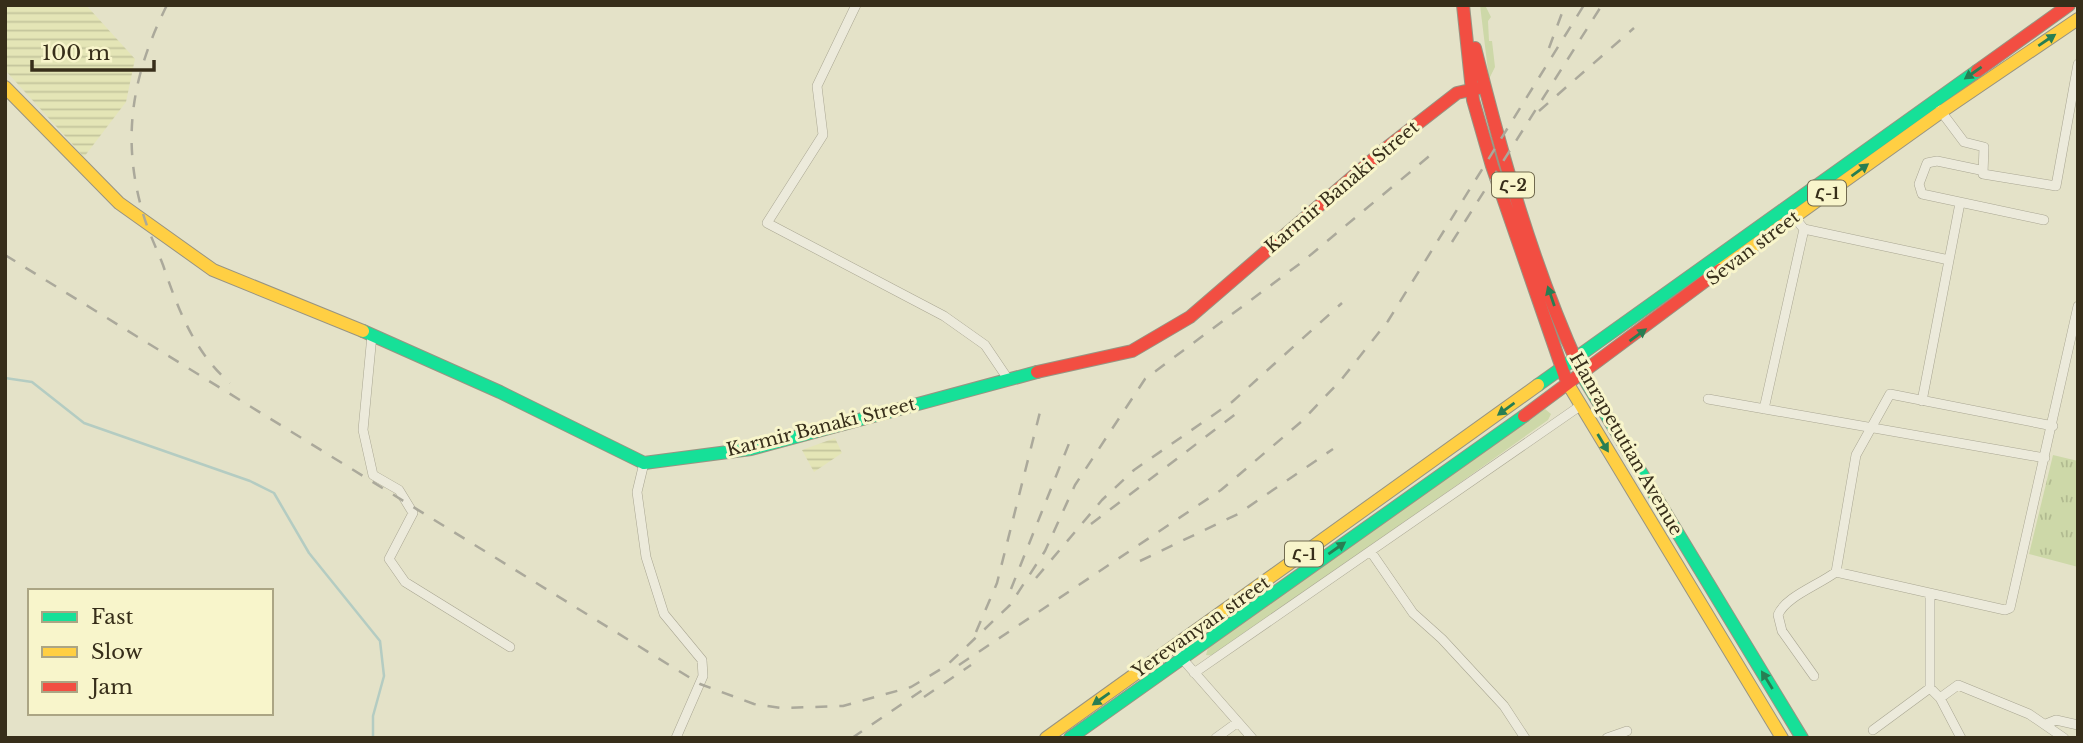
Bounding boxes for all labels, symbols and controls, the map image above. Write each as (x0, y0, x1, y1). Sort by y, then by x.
scale bar (32, 28, 154, 72)
one-way arrow (2037, 34, 2056, 47)
text: 100 m (42, 40, 110, 66)
one-way arrow (1964, 65, 1982, 79)
street label: Karmir Banaki Street (1261, 116, 1424, 258)
one-way arrow (1851, 163, 1869, 177)
road number: Հ-2 (1492, 172, 1534, 197)
road number: Հ-1 (1808, 181, 1846, 206)
street label: Sevan street (1702, 206, 1804, 290)
one-way arrow (1545, 286, 1556, 307)
one-way arrow (1629, 328, 1647, 342)
street label: Hanrapetutian Avenue (1565, 349, 1687, 539)
street label: Karmir Banaki Street (724, 393, 918, 461)
one-way arrow (1497, 402, 1515, 416)
one-way arrow (1596, 433, 1609, 453)
road number: Հ-1 (1285, 541, 1323, 566)
one-way arrow (1328, 542, 1346, 556)
street label: Yerevanyan street (1127, 571, 1274, 683)
legend (28, 589, 273, 715)
text: Fast (91, 604, 133, 630)
text: Slow (91, 639, 143, 665)
one-way arrow (1760, 670, 1773, 689)
text: Jam (88, 674, 133, 700)
one-way arrow (1092, 691, 1110, 705)

